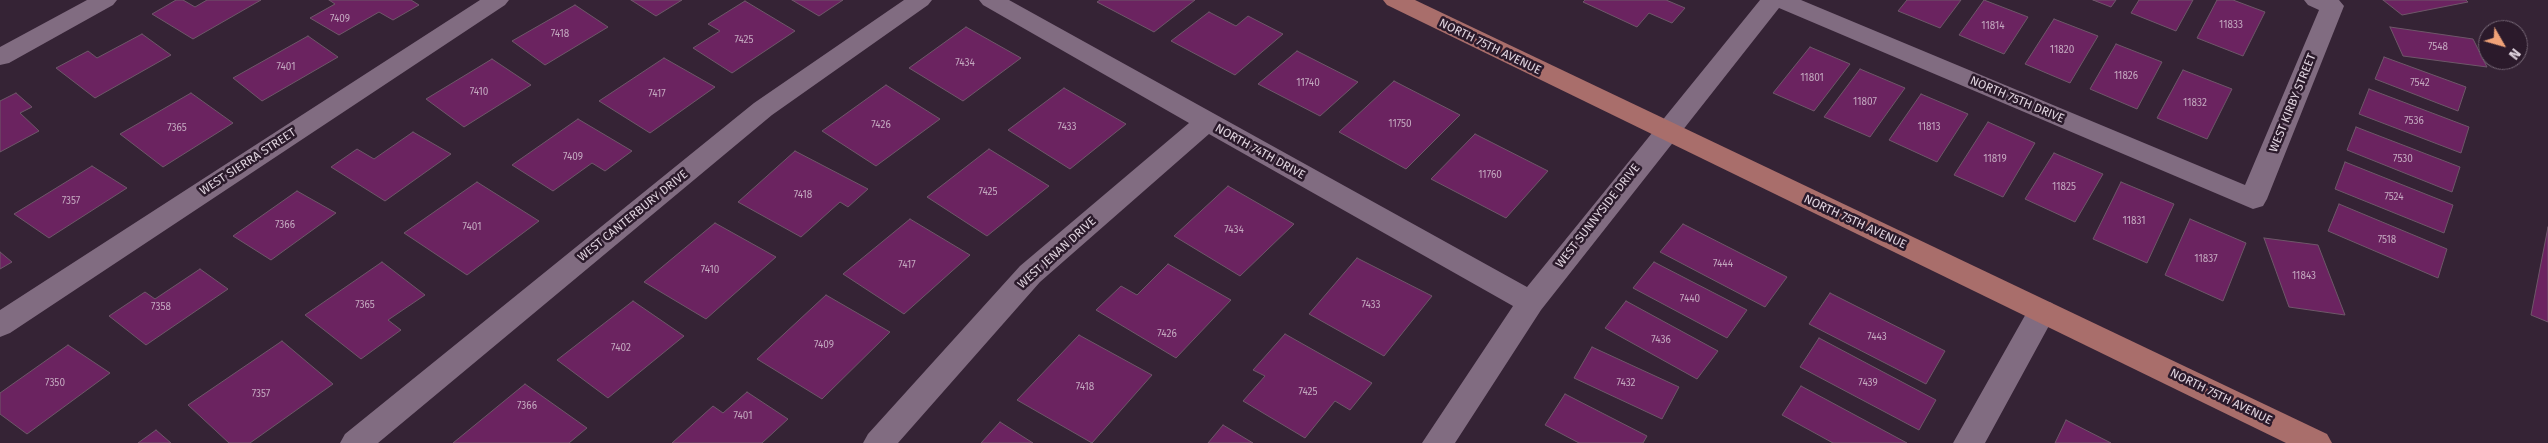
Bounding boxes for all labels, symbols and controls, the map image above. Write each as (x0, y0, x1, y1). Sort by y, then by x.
house number: 7409 (330, 13, 350, 25)
street label: NORTH 75TH AVENUE (1437, 16, 1543, 78)
house number: 11833 (2219, 19, 2243, 31)
house number: 11814 (1981, 20, 2005, 32)
north arrow (2478, 20, 2528, 70)
house number: 7418 (551, 28, 569, 40)
house number: 7425 (734, 34, 754, 46)
house number: 7548 (2428, 41, 2448, 53)
house number: 11820 (2050, 44, 2074, 56)
text: N (2505, 45, 2524, 63)
street label: WEST KIRBY STREET (2267, 51, 2319, 155)
house number: 7434 (955, 57, 975, 69)
house number: 7401 (276, 61, 296, 73)
house number: 11826 (2114, 70, 2138, 82)
house number: 11801 (1800, 72, 1824, 84)
street label: NORTH 75TH DRIVE (1968, 74, 2066, 126)
house number: 11740 (1296, 77, 1320, 89)
house number: 7542 (2410, 77, 2430, 89)
house number: 7410 (470, 86, 488, 98)
house number: 7417 (648, 88, 666, 100)
house number: 11807 (1853, 96, 1877, 108)
house number: 11832 (2183, 97, 2207, 109)
house number: 7536 (2404, 115, 2424, 127)
house number: 11750 (1388, 118, 1412, 130)
house number: 7426 (871, 119, 891, 131)
house number: 7433 (1057, 121, 1077, 133)
street label: NORTH 74TH DRIVE (1212, 121, 1308, 183)
house number: 11813 (1917, 121, 1941, 133)
house number: 7365 (167, 122, 187, 134)
street label: WEST SIERRA STREET (197, 126, 299, 198)
house number: 7409 (563, 151, 583, 163)
house number: 11819 (1983, 153, 2007, 165)
house number: 7530 (2393, 153, 2413, 165)
street label: WEST SUNNYSIDE DRIVE (1553, 161, 1643, 271)
street label: WEST CANTERBURY DRIVE (575, 167, 691, 265)
house number: 11760 (1478, 169, 1502, 181)
house number: 11825 (2052, 181, 2076, 193)
house number: 7425 (978, 186, 998, 198)
house number: 7418 (794, 189, 812, 201)
house number: 7524 (2384, 191, 2404, 203)
street label: NORTH 75TH AVENUE (1801, 192, 1909, 252)
house number: 7357 (62, 195, 80, 207)
street label: WEST JENAN DRIVE (1015, 214, 1099, 292)
house number: 11831 (2122, 215, 2146, 227)
house number: 7366 (275, 219, 295, 231)
house number: 7401 (462, 221, 482, 233)
house number: 7434 (1224, 224, 1244, 236)
house number: 7518 (2378, 234, 2396, 246)
house number: 11837 (2194, 253, 2218, 265)
house number: 7444 (1713, 258, 1733, 270)
house number: 7417 (898, 259, 916, 271)
house number: 7410 (701, 264, 719, 276)
house number: 11843 (2292, 270, 2316, 282)
house number: 7440 (1680, 293, 1700, 305)
house number: 7365 (355, 299, 375, 311)
house number: 7433 (1361, 299, 1381, 311)
house number: 7358 (151, 301, 171, 313)
house number: 7426 (1157, 328, 1177, 340)
house number: 7443 (1867, 331, 1887, 343)
house number: 7436 (1651, 334, 1671, 346)
house number: 7409 (814, 339, 834, 351)
house number: 7402 (611, 342, 631, 354)
street label: NORTH 75TH AVENUE (2168, 366, 2274, 428)
house number: 7350 (45, 377, 65, 389)
house number: 7432 (1616, 377, 1636, 389)
house number: 7439 (1858, 377, 1878, 389)
house number: 7418 (1076, 381, 1094, 393)
house number: 7425 (1298, 386, 1318, 398)
house number: 7357 (252, 388, 270, 400)
house number: 7366 (517, 400, 537, 412)
house number: 7401 (733, 410, 753, 422)

